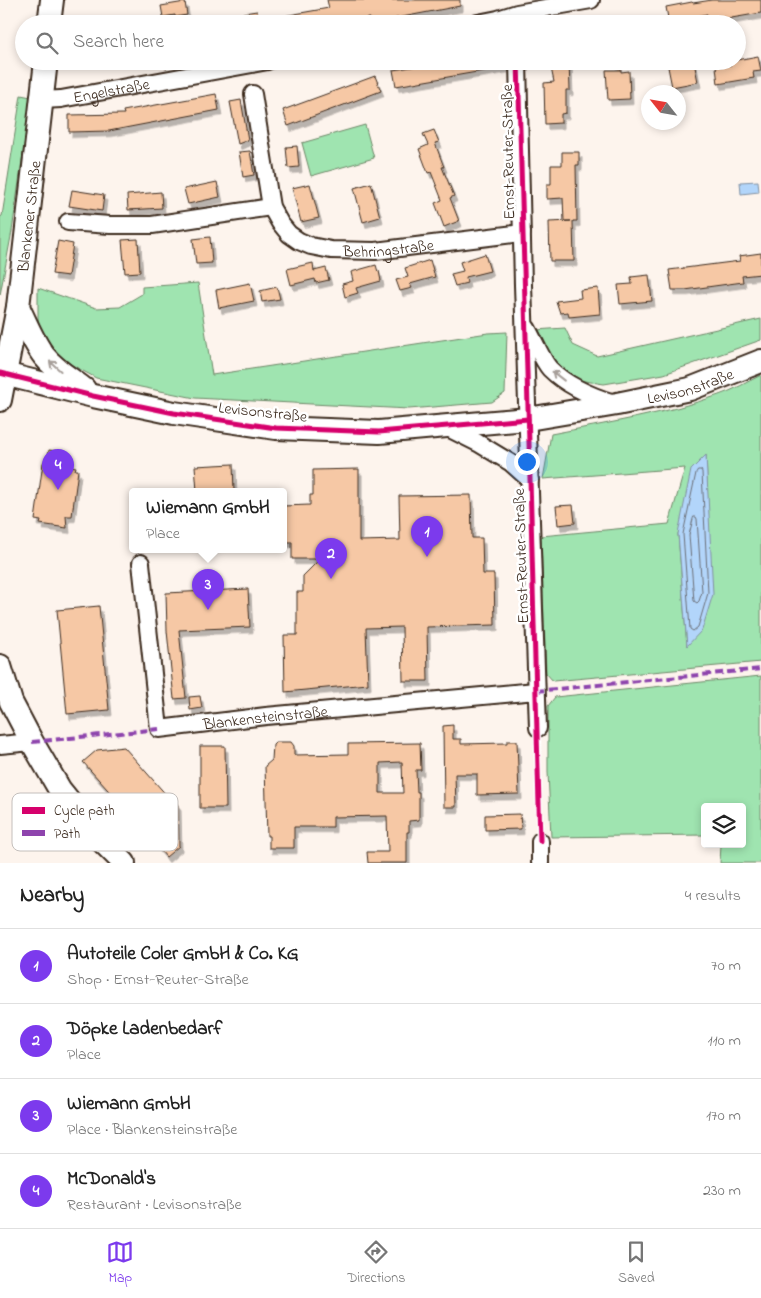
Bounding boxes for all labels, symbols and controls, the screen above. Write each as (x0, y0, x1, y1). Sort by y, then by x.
search box (15, 15, 746, 70)
icon: search (33, 29, 61, 57)
text: Search here (73, 29, 164, 56)
street label: Engelstraße (71, 73, 153, 111)
street label: Ernst-Reuter-Straße (496, 83, 522, 220)
north arrow (641, 85, 686, 130)
street label: Blankener Straße (12, 159, 49, 275)
street label: Behringstraße (341, 234, 436, 265)
one-way arrow (48, 360, 61, 372)
street label: Levisonstraße (645, 363, 738, 412)
one-way arrow (552, 370, 565, 381)
street label: Levisonstraße (217, 396, 309, 430)
pin: 4 (42, 449, 74, 490)
your location (514, 449, 540, 475)
street label: Ernst-Reuter-Straße (508, 487, 536, 624)
popup (129, 488, 287, 553)
text: Wiemann GmbH (146, 495, 270, 522)
pin: 1 (411, 516, 443, 557)
text: Place (146, 522, 180, 546)
pin: 2 (315, 538, 347, 579)
pin: 3 (192, 569, 224, 610)
street label: Blankensteinstraße (201, 700, 330, 738)
legend (12, 793, 178, 851)
text: Cycle path (54, 801, 115, 823)
map controls (701, 803, 746, 848)
button: layers (701, 803, 746, 848)
text: Path (54, 824, 80, 845)
text: Nearby (20, 881, 84, 911)
text: 4 results (685, 884, 741, 908)
text: Autoteile Coler GmbH & Co. KG (67, 941, 299, 968)
text: 1 (33, 954, 39, 978)
text: 70 m (711, 954, 741, 978)
text: Shop · Ernst-Reuter-Straße (67, 968, 249, 992)
text: Döpke Ladenbedarf (67, 1016, 222, 1043)
text: 2 (32, 1029, 40, 1053)
text: 110 m (707, 1029, 741, 1053)
text: Place (67, 1043, 101, 1067)
text: Wiemann GmbH (67, 1091, 191, 1118)
text: 3 (33, 1104, 39, 1128)
text: 170 m (706, 1104, 741, 1128)
text: Place · Blankensteinstraße (67, 1118, 238, 1142)
text: McDonald's (67, 1166, 156, 1193)
text: 4 (33, 1179, 39, 1203)
text: 230 m (703, 1179, 741, 1203)
text: Restaurant · Levisonstraße (67, 1193, 242, 1217)
tab: Map (106, 1238, 134, 1289)
tab: Directions (347, 1238, 405, 1289)
tab: Saved (618, 1238, 655, 1289)

